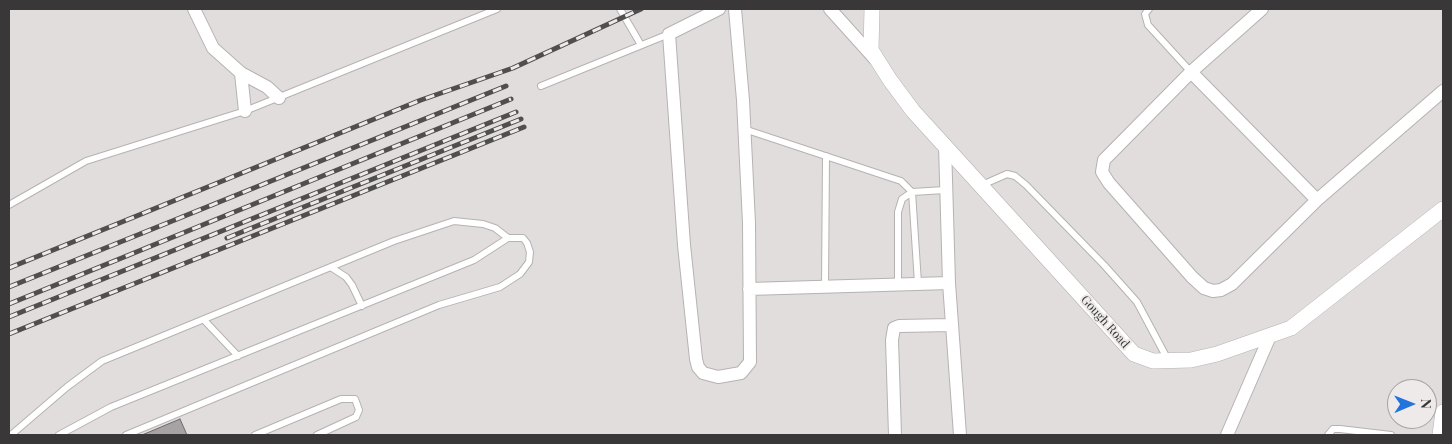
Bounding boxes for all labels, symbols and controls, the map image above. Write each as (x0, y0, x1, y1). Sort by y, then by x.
street label: Gough Road (1078, 293, 1132, 351)
north arrow (1387, 379, 1437, 429)
text: N (1417, 399, 1436, 409)

